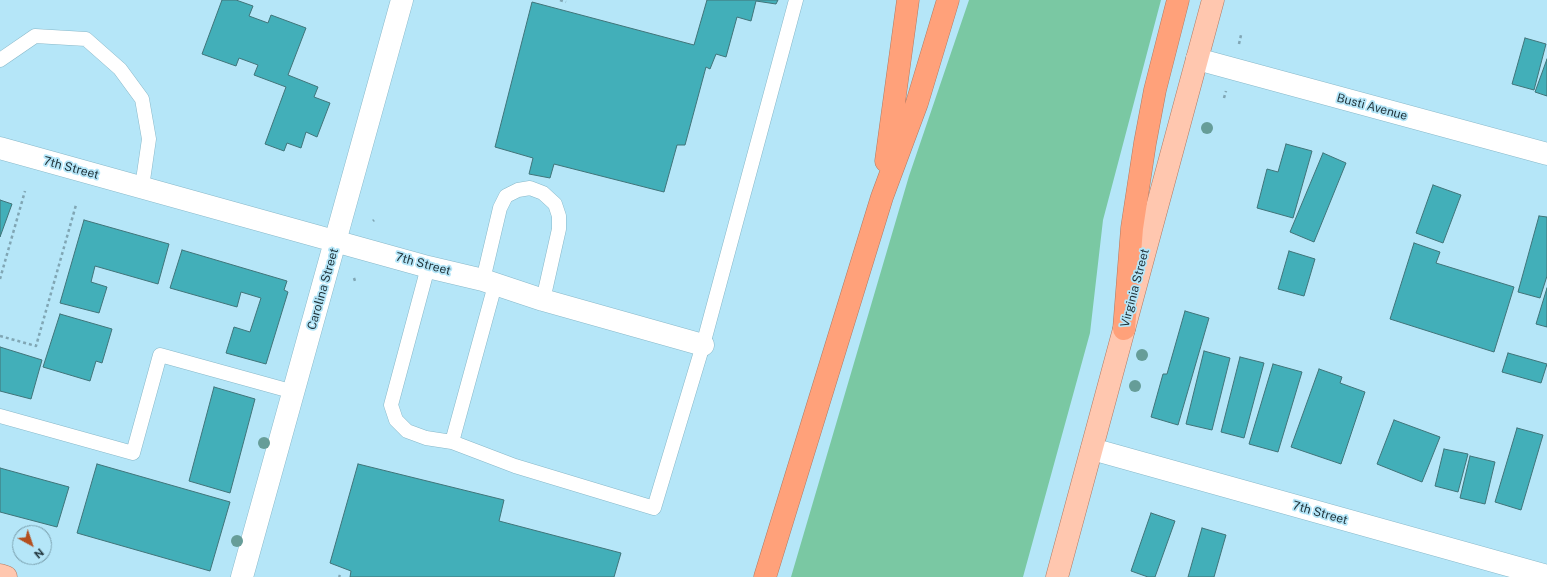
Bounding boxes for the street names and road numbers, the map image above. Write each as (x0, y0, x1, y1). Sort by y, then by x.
street label: Busti Avenue (1335, 91, 1409, 123)
street label: 7th Street (42, 154, 100, 182)
street label: Carolina Street (304, 246, 342, 332)
street label: Virginia Street (1118, 247, 1152, 329)
street label: 7th Street (394, 250, 452, 278)
street label: 7th Street (1291, 498, 1349, 528)

